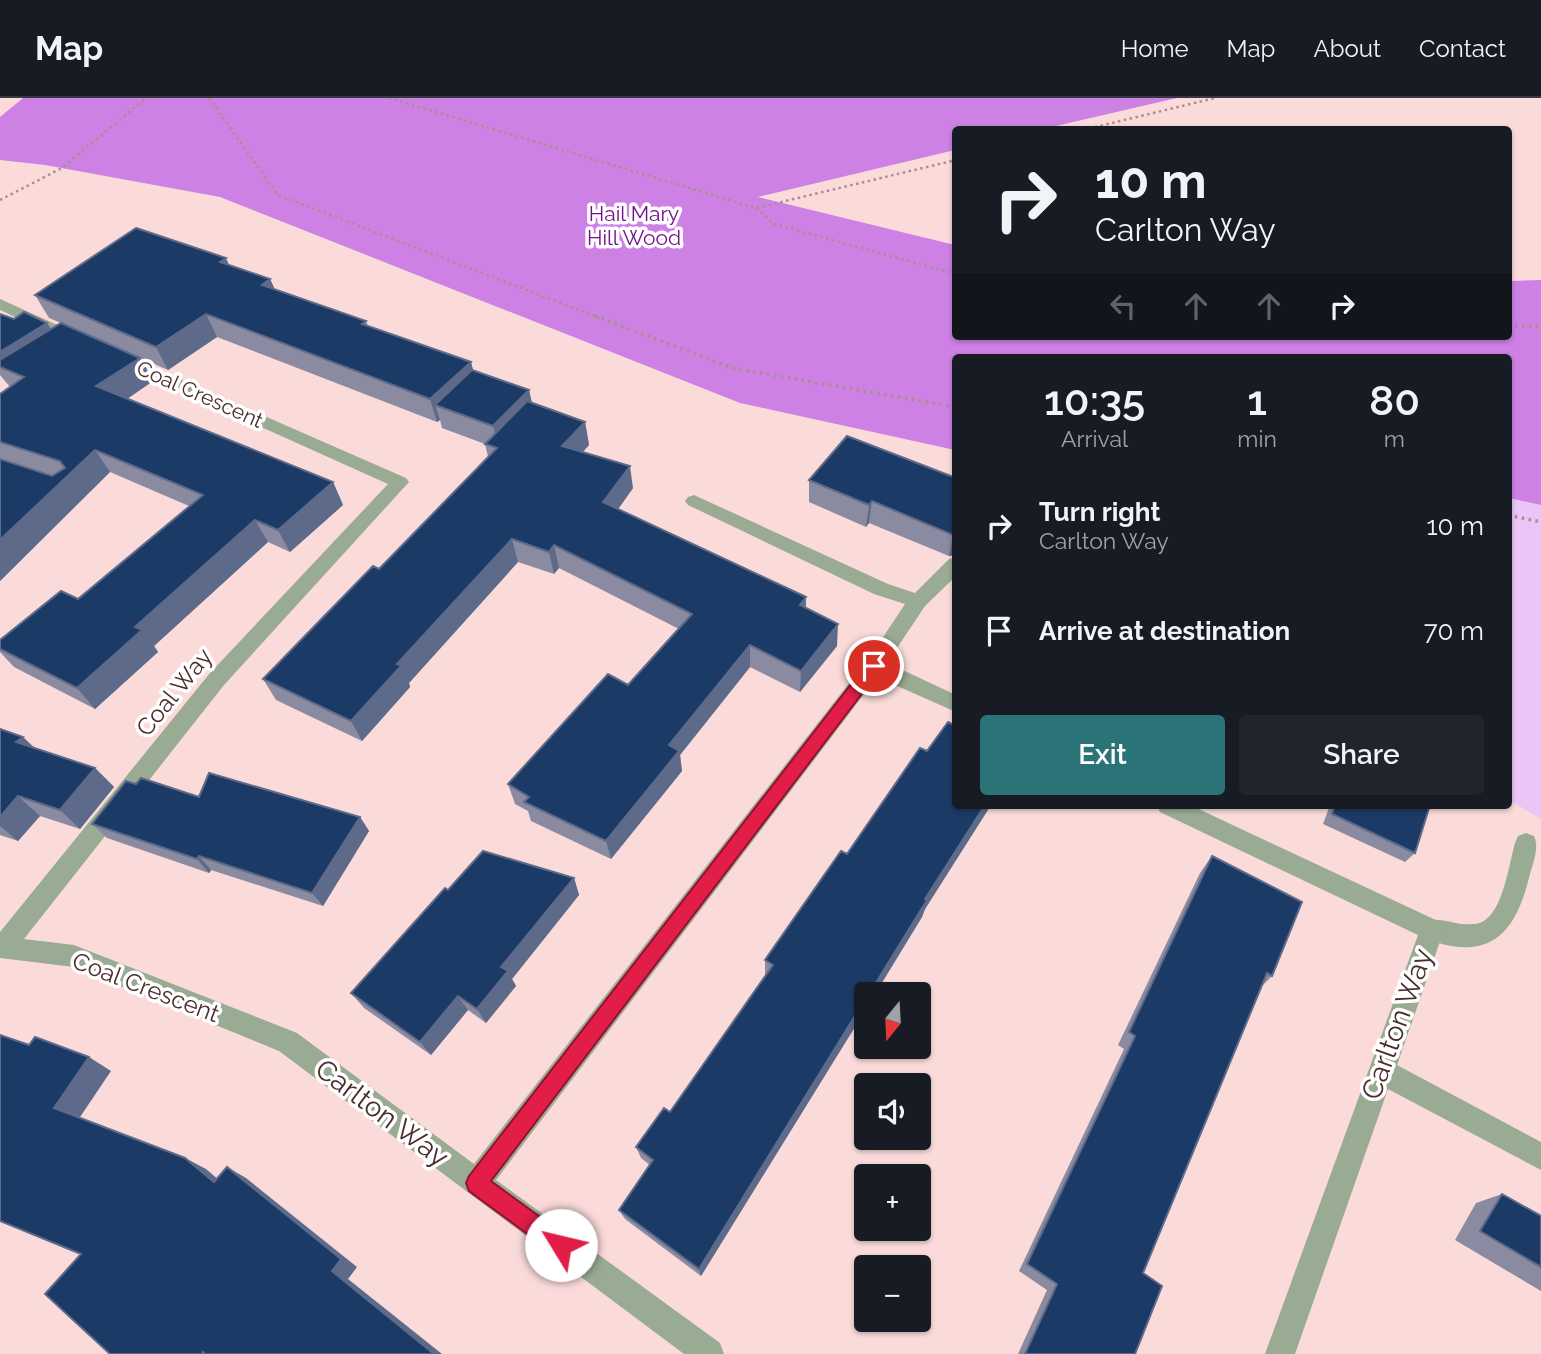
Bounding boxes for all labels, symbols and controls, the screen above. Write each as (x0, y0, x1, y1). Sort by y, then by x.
text: Map (35, 29, 103, 68)
text: Home (1121, 34, 1189, 63)
text: Map (1227, 34, 1275, 63)
text: About (1313, 34, 1381, 63)
text: Contact (1419, 34, 1506, 63)
text: 10 m (1095, 152, 1207, 209)
icon: right (980, 154, 1071, 245)
park label: Hail Mary Hill Wood (587, 201, 681, 250)
text: Carlton Way (1095, 211, 1276, 248)
icon: left (1104, 287, 1142, 325)
icon: ahead (1177, 287, 1215, 325)
icon: ahead (1250, 287, 1288, 325)
icon: right (1323, 287, 1361, 325)
street label: Coal Crescent (133, 355, 267, 433)
text: 10:35 (1044, 376, 1145, 425)
text: 1 (1247, 376, 1267, 425)
text: 80 (1369, 376, 1420, 425)
text: Arrival (1061, 425, 1128, 452)
text: min (1237, 425, 1277, 452)
text: m (1384, 425, 1405, 452)
text: Turn right (1039, 497, 1160, 527)
icon: right (980, 507, 1018, 545)
text: 10 m (1426, 511, 1484, 541)
text: Carlton Way (1039, 527, 1169, 554)
icon: arrive (980, 612, 1018, 650)
text: Arrive at destination (1039, 616, 1290, 646)
text: 70 m (1424, 616, 1484, 646)
pin (844, 636, 904, 696)
street label: Coal Way (130, 642, 218, 742)
icon: arrive (855, 647, 893, 685)
button: Exit (980, 715, 1225, 795)
button: Share (1239, 715, 1484, 795)
street label: Carlton Way (1354, 944, 1440, 1104)
street label: Coal Crescent (68, 946, 224, 1028)
north arrow (854, 982, 931, 1059)
map controls (854, 982, 931, 1332)
street label: Carlton Way (309, 1052, 455, 1174)
button: sound (854, 1073, 931, 1150)
button: + (854, 1164, 931, 1241)
position arrow (524, 1208, 598, 1282)
button: − (854, 1255, 931, 1332)

